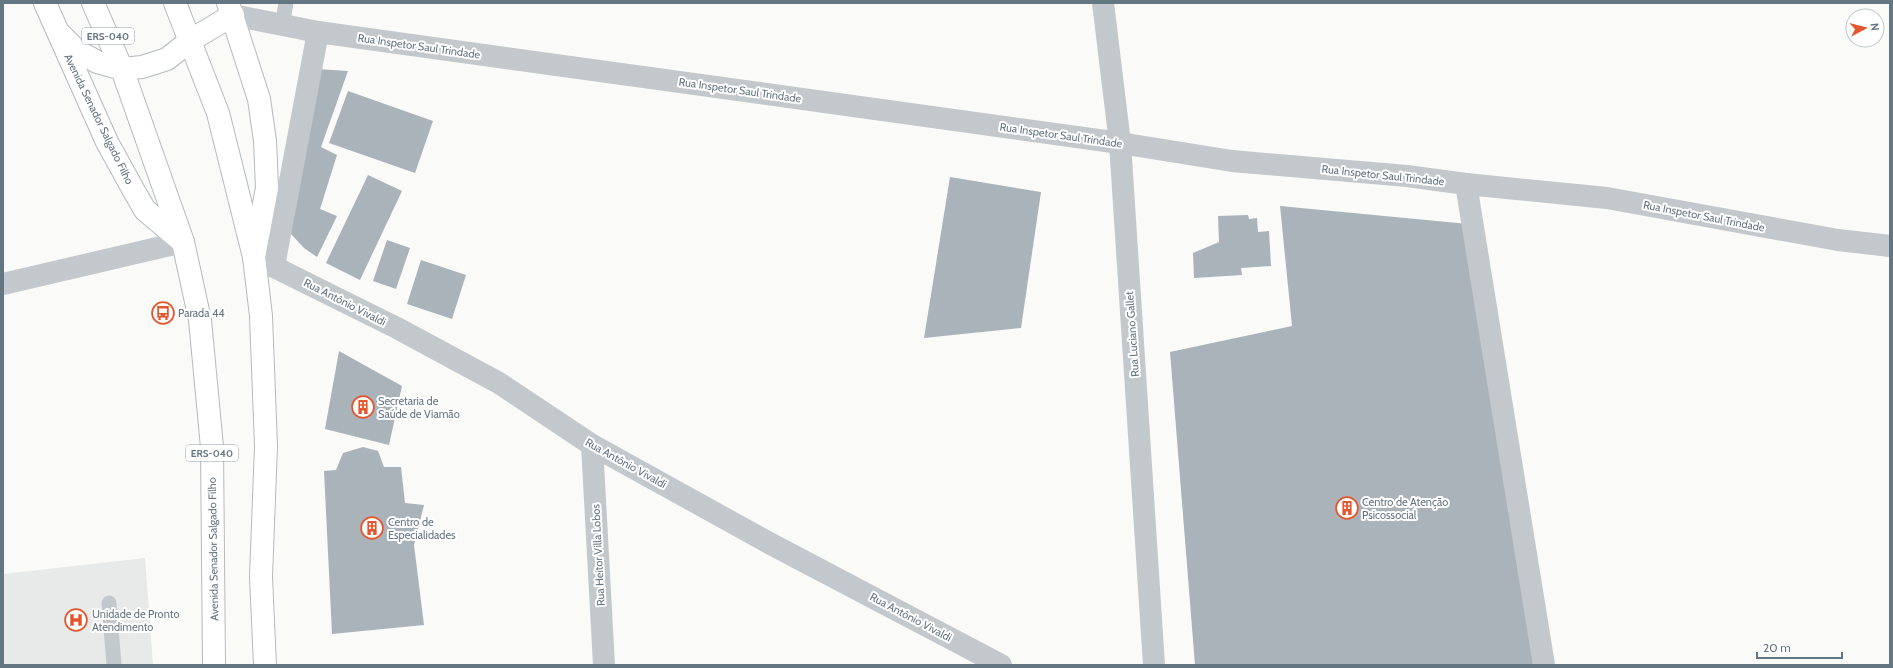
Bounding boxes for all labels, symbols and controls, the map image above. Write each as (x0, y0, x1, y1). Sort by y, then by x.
north arrow (1845, 8, 1885, 48)
text: N (1868, 22, 1882, 31)
road number: ERS-040 (82, 28, 134, 44)
street label: Rua Inspetor Saul Trindade (357, 30, 481, 62)
street label: Avenida Senador Salgado Filho (61, 51, 137, 187)
street label: Rua Inspetor Saul Trindade (678, 74, 802, 106)
street label: Rua Inspetor Saul Trindade (999, 119, 1123, 151)
street label: Rua Inspetor Saul Trindade (1321, 162, 1445, 188)
street label: Rua Inspetor Saul Trindade (1642, 197, 1766, 235)
street label: Rua Antônio Vivaldi (301, 275, 389, 329)
street label: Rua Luciano Gallet (1122, 291, 1142, 377)
bus stop icon: Parada 44 (150, 300, 176, 326)
place label: Parada 44 (178, 306, 225, 320)
building icon: Secretaria de Saúde de Viamão (350, 394, 376, 420)
place label: Secretaria de Saúde de Viamão (378, 394, 460, 421)
street label: Rua Antônio Vivaldi (583, 435, 669, 491)
road number: ERS-040 (186, 445, 238, 461)
street label: Avenida Senador Salgado Filho (205, 477, 221, 621)
building icon: Centro de Atenção Psicossocial (1334, 495, 1360, 521)
place label: Centro de Atenção Psicossocial (1362, 495, 1448, 522)
street label: Rua Heitor Villa Lobos (588, 503, 608, 606)
building icon: Centro de Especialidades (359, 515, 385, 541)
place label: Centro de Especialidades (388, 515, 456, 542)
street label: Rua Antônio Vivaldi (868, 590, 954, 644)
hospital icon: Unidade de Pronto Atendimento (63, 607, 89, 633)
place label: Unidade de Pronto Atendimento (92, 607, 179, 634)
scale bar (1757, 634, 1842, 660)
text: 20 m (1763, 640, 1791, 655)

